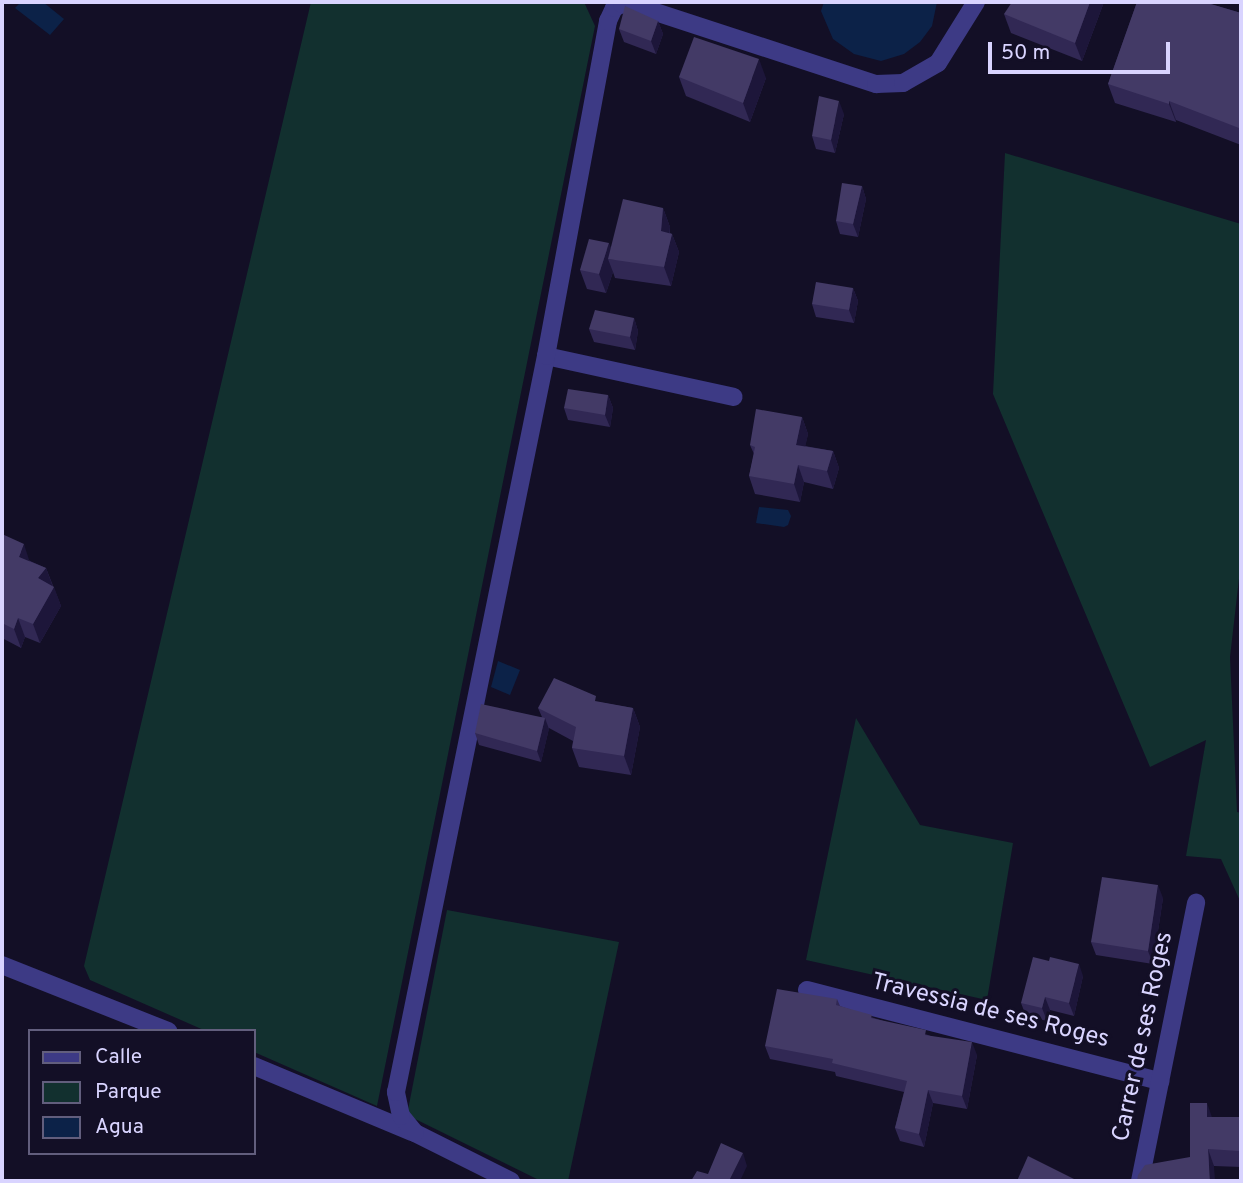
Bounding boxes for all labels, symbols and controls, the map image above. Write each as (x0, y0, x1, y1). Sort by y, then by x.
scale bar (991, 28, 1173, 72)
text: 50 m (1001, 40, 1050, 67)
street label: Carrer de ses Roges (1108, 930, 1180, 1144)
street label: Travessia de ses Roges (868, 968, 1112, 1056)
legend (28, 1029, 256, 1155)
text: Calle (95, 1044, 142, 1071)
text: Parque (95, 1079, 162, 1106)
text: Agua (95, 1114, 144, 1141)

